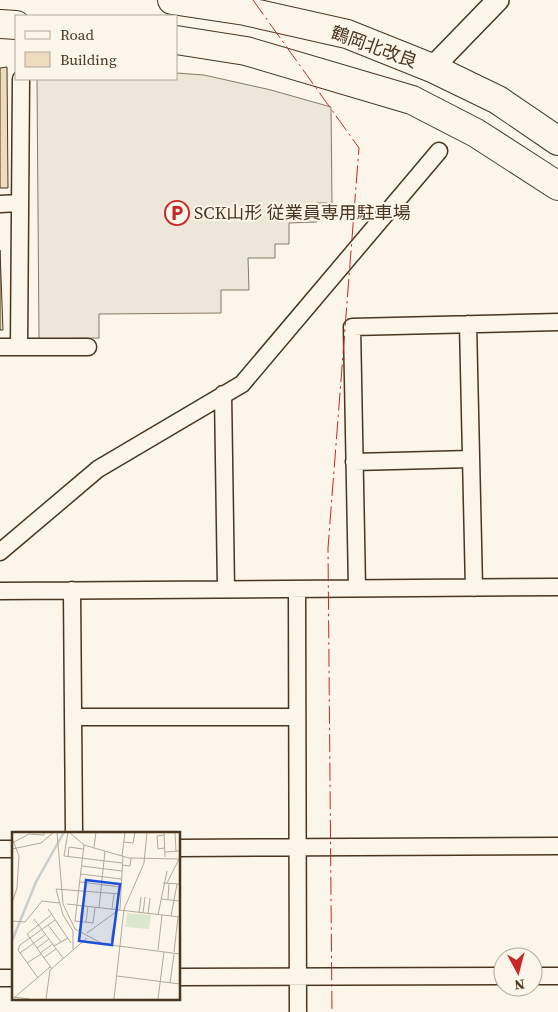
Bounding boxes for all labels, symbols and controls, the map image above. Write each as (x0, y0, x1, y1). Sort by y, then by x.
legend (15, 15, 178, 80)
street label: 鶴岡北改良 (328, 19, 421, 74)
text: Road (60, 24, 94, 45)
text: Building (60, 49, 117, 70)
parking icon: SCK山形 従業員専用駐車場 (164, 200, 190, 226)
place label: SCK山形 従業員専用駐車場 (194, 200, 411, 225)
inset map (12, 832, 180, 1000)
north arrow (493, 947, 543, 997)
text: N (513, 974, 526, 995)

